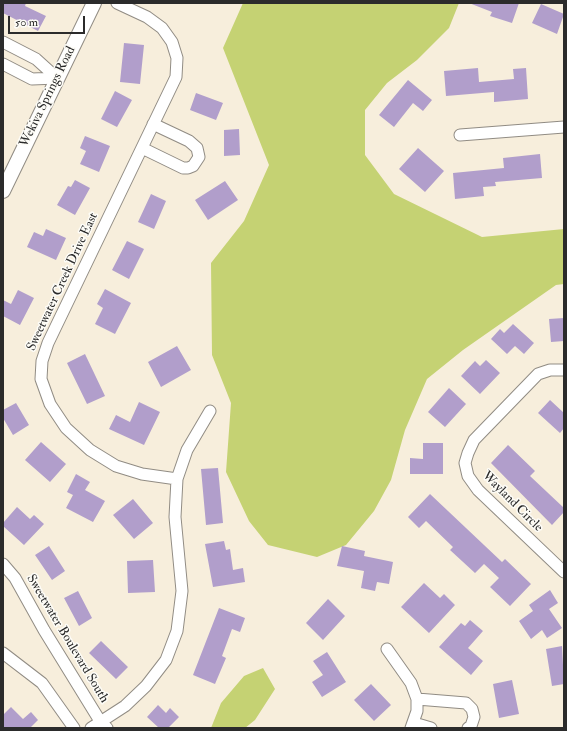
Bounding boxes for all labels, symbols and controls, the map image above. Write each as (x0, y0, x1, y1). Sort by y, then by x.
scale bar (10, 8, 87, 34)
text: 50 m (15, 15, 38, 30)
street label: Wekiva Springs Road (17, 44, 79, 150)
street label: Sweetwater Creek Drive East (24, 210, 102, 354)
street label: Wayland Circle (479, 469, 545, 535)
street label: Sweetwater Boulevard South (22, 572, 112, 706)

